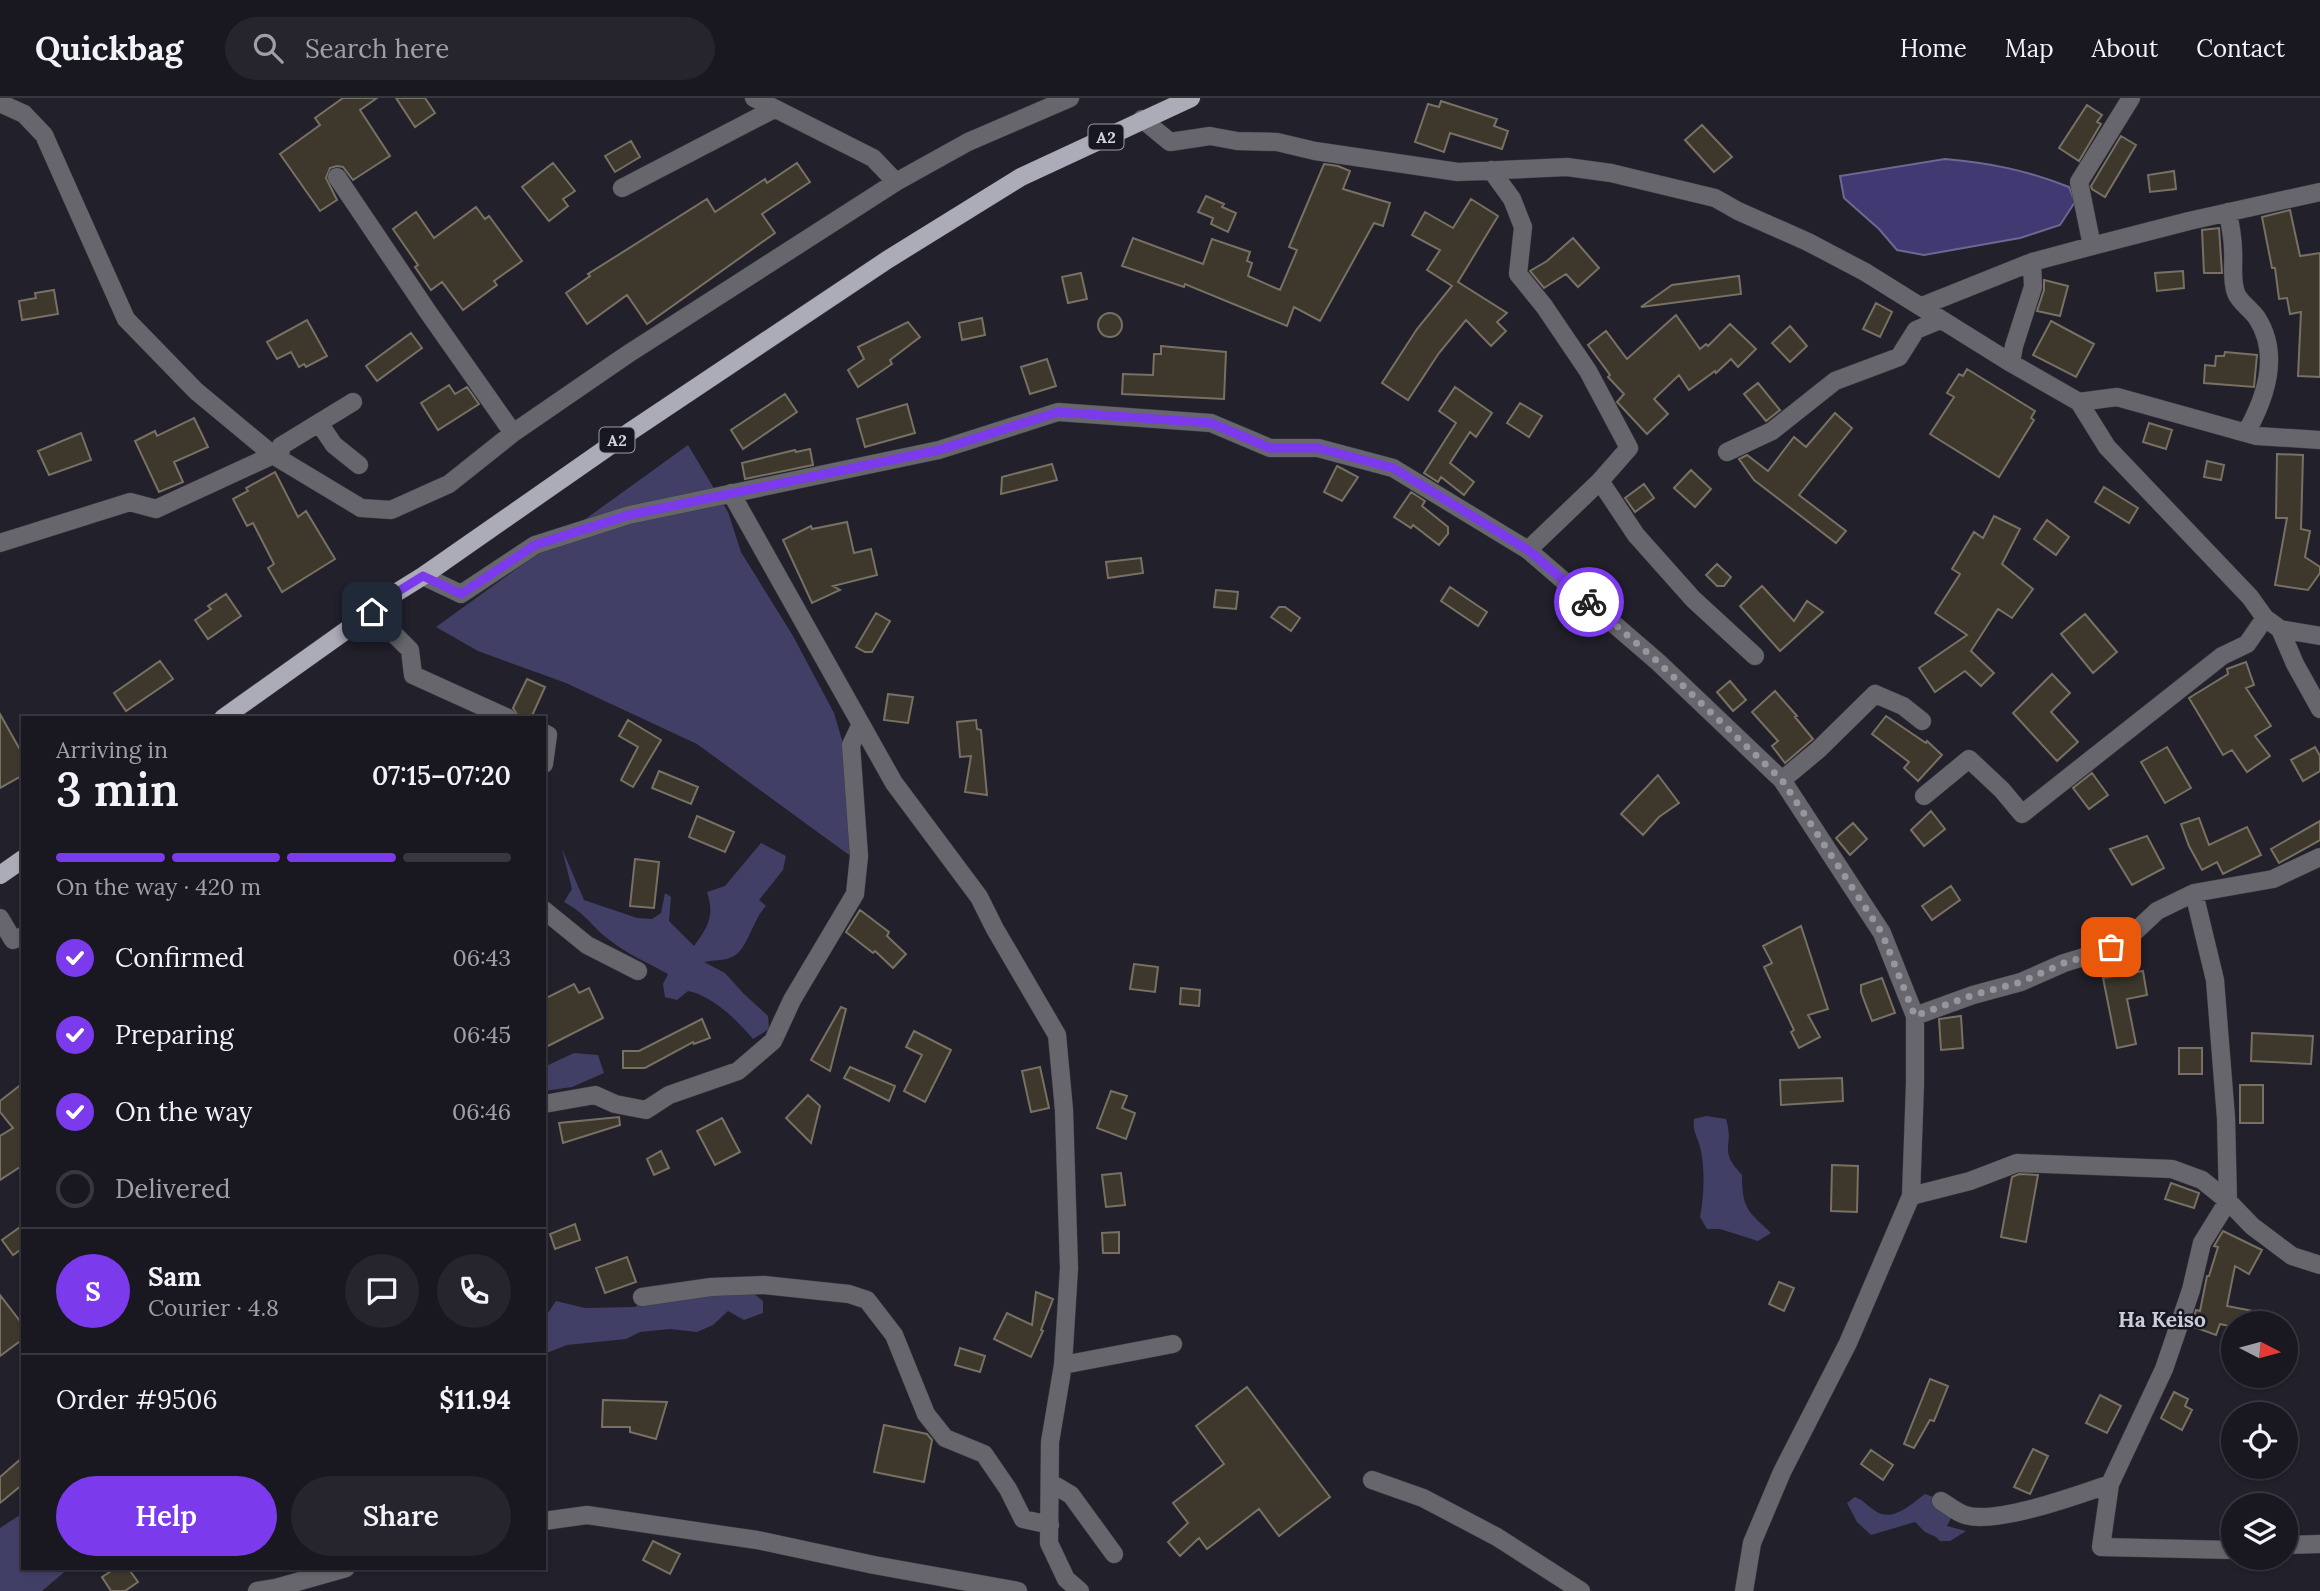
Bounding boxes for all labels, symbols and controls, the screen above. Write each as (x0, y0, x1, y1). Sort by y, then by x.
search box (225, 17, 715, 80)
text: Quickbag (35, 27, 183, 69)
icon: search (249, 29, 287, 67)
text: Search here (305, 32, 449, 65)
text: Home (1900, 33, 1967, 64)
text: Map (2005, 33, 2054, 64)
text: About (2092, 33, 2158, 64)
text: Contact (2196, 33, 2285, 64)
road number: A2 (1088, 124, 1124, 150)
road number: A2 (600, 428, 634, 452)
courier (1554, 567, 1624, 637)
pin (342, 582, 402, 642)
icon: bike (1570, 583, 1608, 621)
icon: home (353, 593, 391, 631)
text: Arriving in (56, 735, 168, 764)
text: 07:15–07:20 (372, 759, 511, 792)
text: 3 min (56, 760, 179, 819)
text: On the way · 420 m (56, 872, 261, 901)
pin (2081, 917, 2141, 977)
icon: bag (2092, 928, 2130, 966)
icon: check (56, 939, 94, 977)
text: Confirmed (115, 941, 244, 974)
text: 06:43 (452, 943, 511, 972)
icon: check (56, 1016, 94, 1054)
text: Preparing (115, 1018, 234, 1051)
text: 06:45 (453, 1020, 511, 1049)
icon: check (56, 1093, 94, 1131)
text: On the way (115, 1095, 252, 1128)
text: 06:46 (452, 1097, 511, 1126)
text: Delivered (115, 1172, 231, 1205)
button: chat (345, 1254, 419, 1328)
button: phone (437, 1254, 511, 1328)
text: Sam (148, 1260, 201, 1293)
text: S (85, 1275, 101, 1308)
text: Courier · 4.8 (148, 1293, 279, 1322)
district label: Ha Keiso (2118, 1306, 2206, 1333)
north arrow (2221, 1311, 2298, 1388)
map controls (2221, 1311, 2298, 1570)
text: Order #9506 (56, 1383, 217, 1416)
text: $11.94 (439, 1383, 511, 1416)
button: locate (2221, 1402, 2298, 1479)
button: Help (56, 1476, 277, 1556)
button: Share (291, 1476, 511, 1556)
button: layers (2221, 1493, 2298, 1570)

